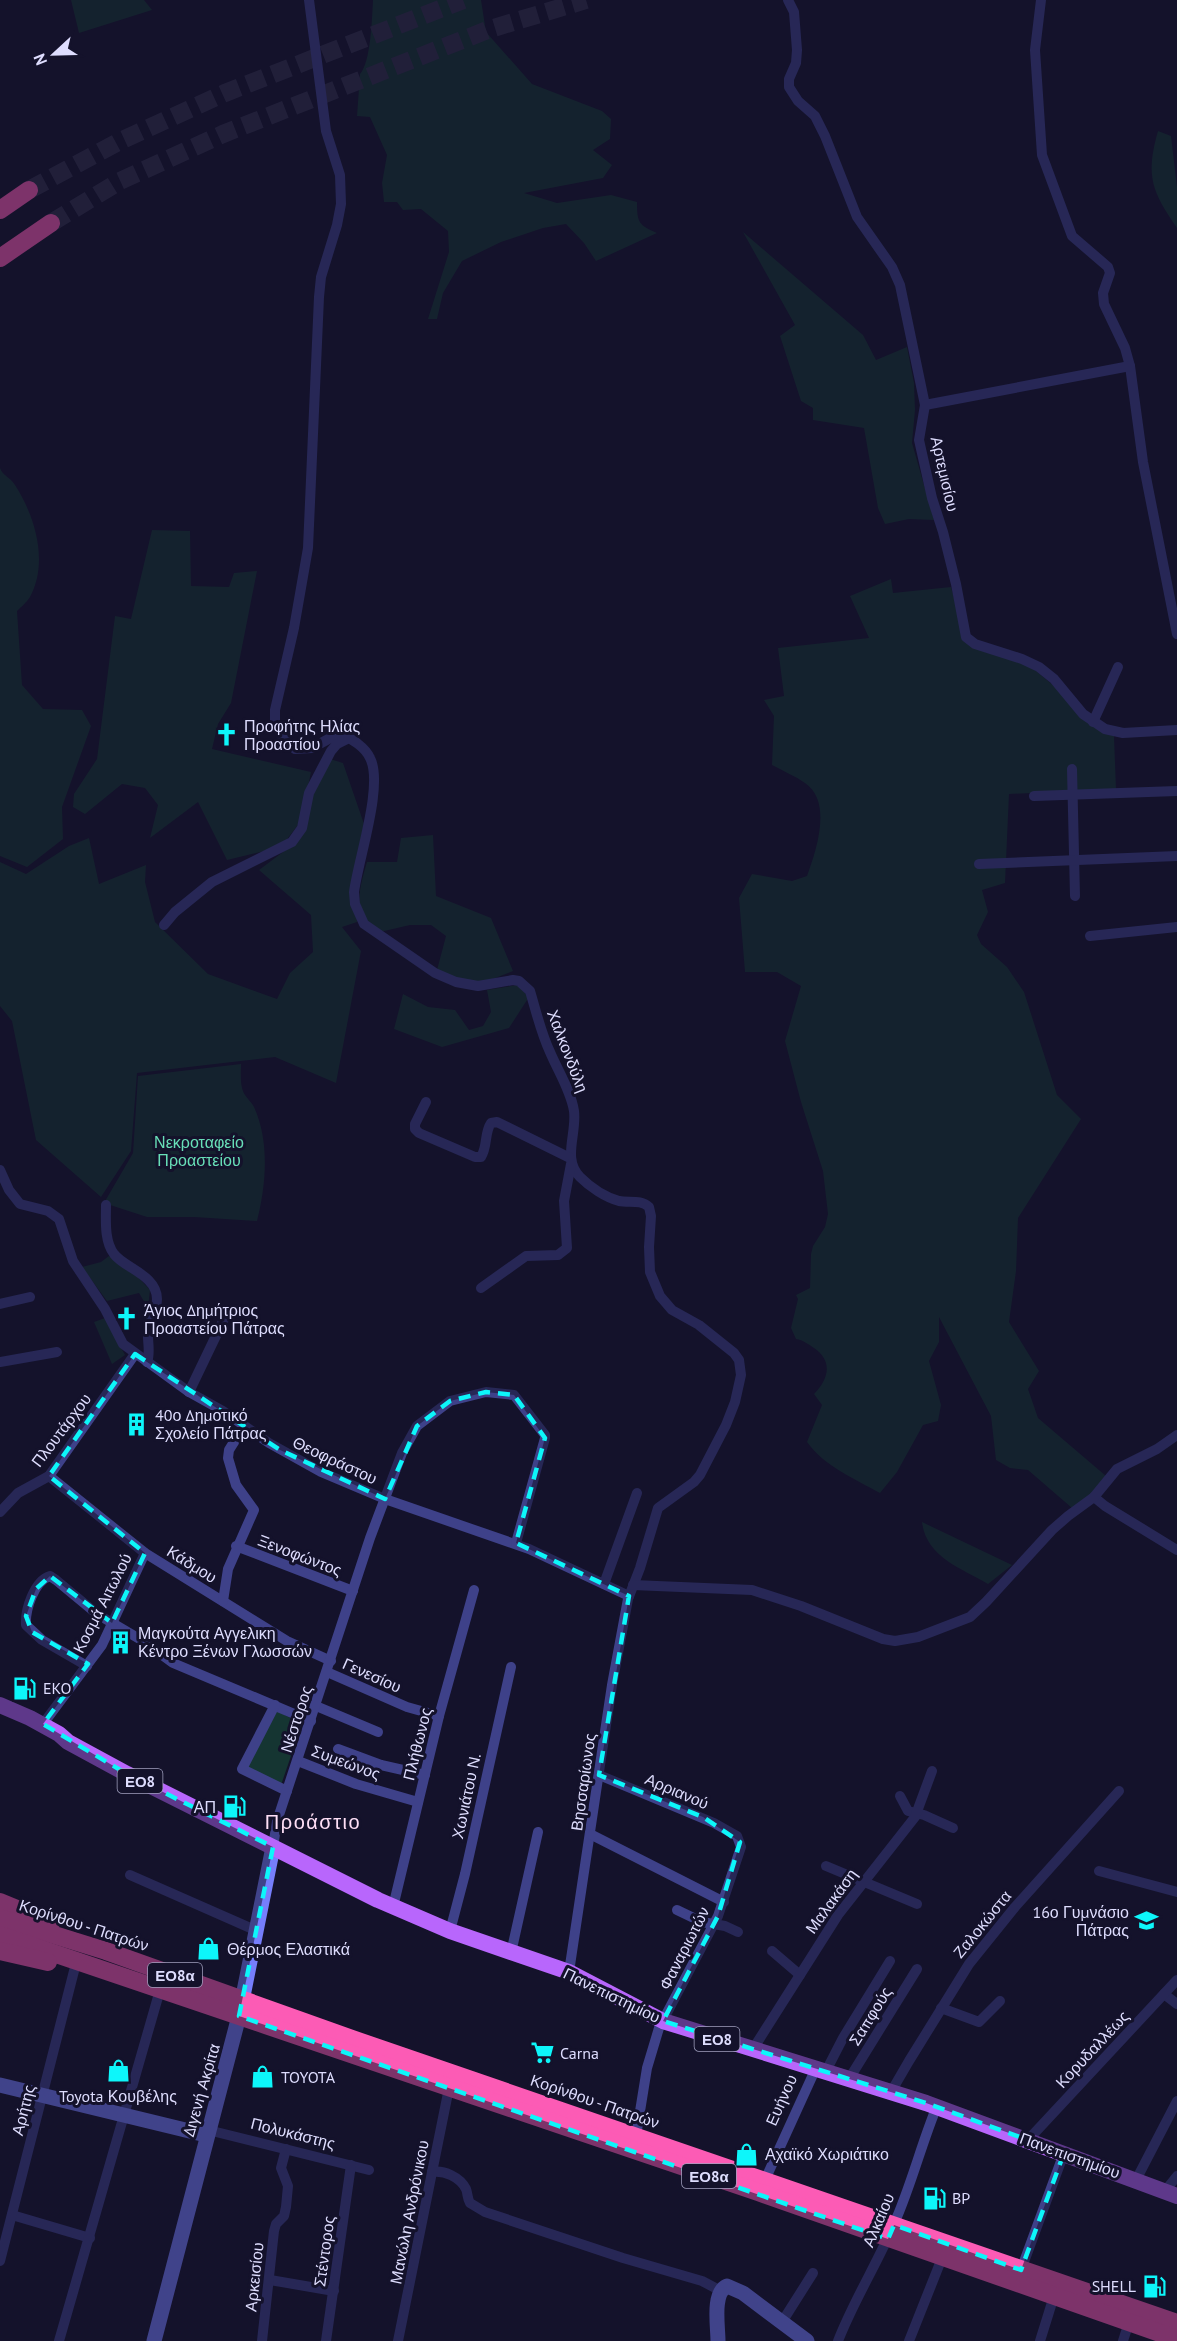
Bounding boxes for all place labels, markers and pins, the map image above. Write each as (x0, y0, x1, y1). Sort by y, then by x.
place label: Προφήτης Ηλίας Προαστίου (244, 716, 360, 754)
church icon: Προφήτης Ηλίας Προαστίου (213, 722, 239, 748)
place label: Άγιος Δημήτριος Προαστείου Πάτρας (144, 1300, 285, 1338)
church icon: Άγιος Δημήτριος Προαστείου Πάτρας (113, 1306, 139, 1332)
place label: 40ο Δημοτικό Σχολείο Πάτρας (155, 1405, 267, 1443)
building icon: 40ο Δημοτικό Σχολείο Πάτρας (124, 1411, 150, 1437)
place label: Μαγκούτα Αγγελικη Κέντρο Ξένων Γλωσσών (138, 1623, 312, 1661)
building icon: Μαγκούτα Αγγελικη Κέντρο Ξένων Γλωσσών (107, 1629, 133, 1655)
fuel station icon: EKO (12, 1675, 38, 1701)
place label: EKO (43, 1678, 72, 1698)
fuel station icon: ΑΠ (221, 1794, 247, 1820)
place label: ΑΠ (194, 1797, 216, 1817)
place label: 16ο Γυμνάσιο Πάτρας (1032, 1902, 1129, 1940)
school or university icon: 16ο Γυμνάσιο Πάτρας (1134, 1908, 1160, 1934)
shop icon: Θέρμος Ελαστικά (196, 1936, 222, 1962)
place label: Θέρμος Ελαστικά (227, 1939, 350, 1959)
supermarket icon: Carna (529, 2040, 555, 2066)
place label: Carna (560, 2043, 599, 2063)
shop icon: Toyota Κουβέλης (105, 2058, 131, 2084)
shop icon: TOYOTA (250, 2064, 276, 2090)
place label: TOYOTA (281, 2067, 336, 2087)
place label: Toyota Κουβέλης (59, 2086, 177, 2106)
shop icon: Αχαϊκό Χωριάτικο (734, 2141, 760, 2167)
place label: Αχαϊκό Χωριάτικο (765, 2144, 889, 2164)
fuel station icon: BP (921, 2185, 947, 2211)
place label: BP (952, 2188, 970, 2208)
fuel station icon: SHELL (1141, 2273, 1167, 2299)
place label: SHELL (1092, 2276, 1136, 2296)

